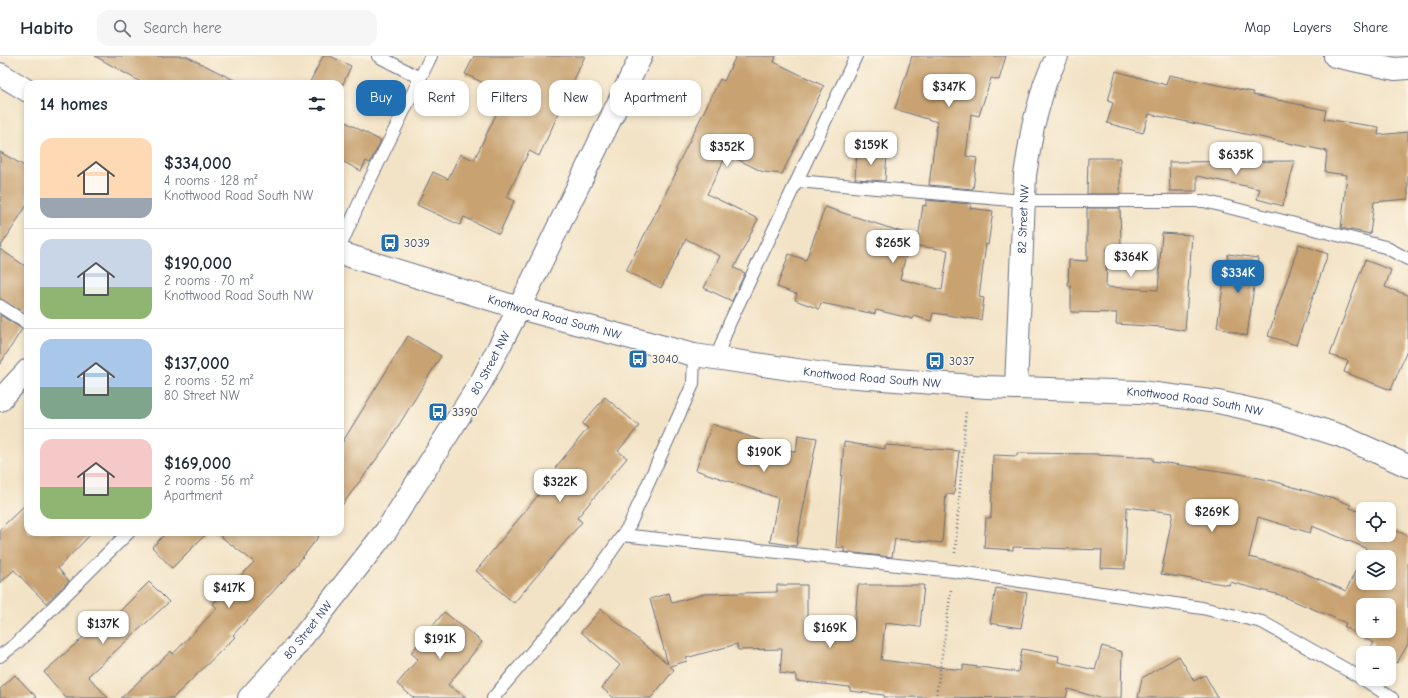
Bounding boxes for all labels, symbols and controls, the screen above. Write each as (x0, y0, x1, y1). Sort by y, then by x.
search box (97, 10, 377, 46)
text: Habito (20, 17, 73, 39)
icon: search (111, 17, 133, 39)
text: Search here (143, 19, 221, 37)
text: Map (1244, 19, 1271, 36)
text: Layers (1293, 19, 1331, 36)
text: Share (1353, 19, 1388, 36)
pin: $347K (921, 74, 977, 108)
text: $347K (932, 79, 966, 94)
chip: Buy (356, 80, 406, 116)
chip: Rent (414, 80, 469, 116)
chip: Filters (477, 80, 541, 116)
chip: New (549, 80, 602, 116)
chip: Apartment (610, 80, 701, 116)
icon: filters (306, 93, 328, 115)
text: 14 homes (40, 95, 107, 114)
pin: $159K (843, 132, 899, 166)
pin: $352K (699, 134, 755, 168)
text: $159K (854, 137, 888, 152)
text: $352K (710, 139, 744, 154)
pin: $635K (1208, 142, 1264, 176)
text: $635K (1218, 147, 1254, 162)
icon: home (72, 154, 120, 202)
text: $334,000 (164, 154, 231, 173)
text: 4 rooms · 128 m² (164, 173, 257, 188)
street label: 82 Street NW (1015, 184, 1032, 254)
text: Knottwood Road South NW (164, 188, 313, 203)
pin: $265K (865, 230, 921, 264)
bus stop icon: 3039 (379, 232, 401, 254)
text: $265K (875, 235, 911, 250)
place label: 3039 (404, 236, 430, 250)
pin: $364K (1103, 244, 1159, 278)
text: $364K (1114, 249, 1148, 264)
text: $190,000 (164, 254, 232, 273)
icon: home (72, 255, 120, 303)
pin: $334K (1210, 260, 1266, 294)
text: $334K (1221, 265, 1255, 280)
text: 2 rooms · 70 m² (164, 273, 253, 288)
text: Knottwood Road South NW (164, 288, 313, 303)
street label: Knottwood Road South NW (486, 292, 623, 342)
street label: 80 Street NW (468, 328, 513, 397)
bus stop icon: 3040 (627, 348, 649, 370)
bus stop icon: 3037 (924, 350, 946, 372)
place label: 3040 (652, 352, 679, 366)
text: $137,000 (164, 354, 229, 373)
place label: 3037 (949, 354, 974, 368)
icon: home (72, 355, 120, 403)
street label: Knottwood Road South NW (802, 364, 942, 391)
text: 2 rooms · 52 m² (164, 373, 253, 388)
street label: Knottwood Road South NW (1126, 385, 1265, 419)
text: 80 Street NW (164, 388, 240, 403)
bus stop icon: 3390 (427, 401, 449, 423)
place label: 3390 (452, 405, 478, 419)
pin: $190K (736, 439, 792, 473)
text: $190K (747, 444, 781, 459)
text: $169,000 (164, 454, 231, 473)
icon: home (72, 455, 120, 503)
pin: $322K (532, 469, 588, 503)
text: 2 rooms · 56 m² (164, 473, 253, 488)
text: $322K (543, 474, 577, 489)
text: Apartment (164, 488, 222, 503)
pin: $269K (1184, 499, 1240, 533)
map controls (1356, 502, 1396, 686)
button: locate (1356, 502, 1396, 542)
text: $269K (1194, 504, 1230, 519)
button: layers (1356, 550, 1396, 590)
pin: $417K (201, 575, 257, 609)
text: $417K (213, 580, 245, 595)
street label: 80 Street NW (281, 598, 335, 662)
button: + (1356, 598, 1396, 638)
pin: $137K (75, 611, 131, 645)
pin: $169K (802, 615, 858, 649)
text: $137K (87, 616, 119, 631)
text: $169K (813, 620, 847, 635)
pin: $191K (412, 626, 468, 660)
text: $191K (424, 631, 456, 646)
button: − (1356, 646, 1396, 686)

